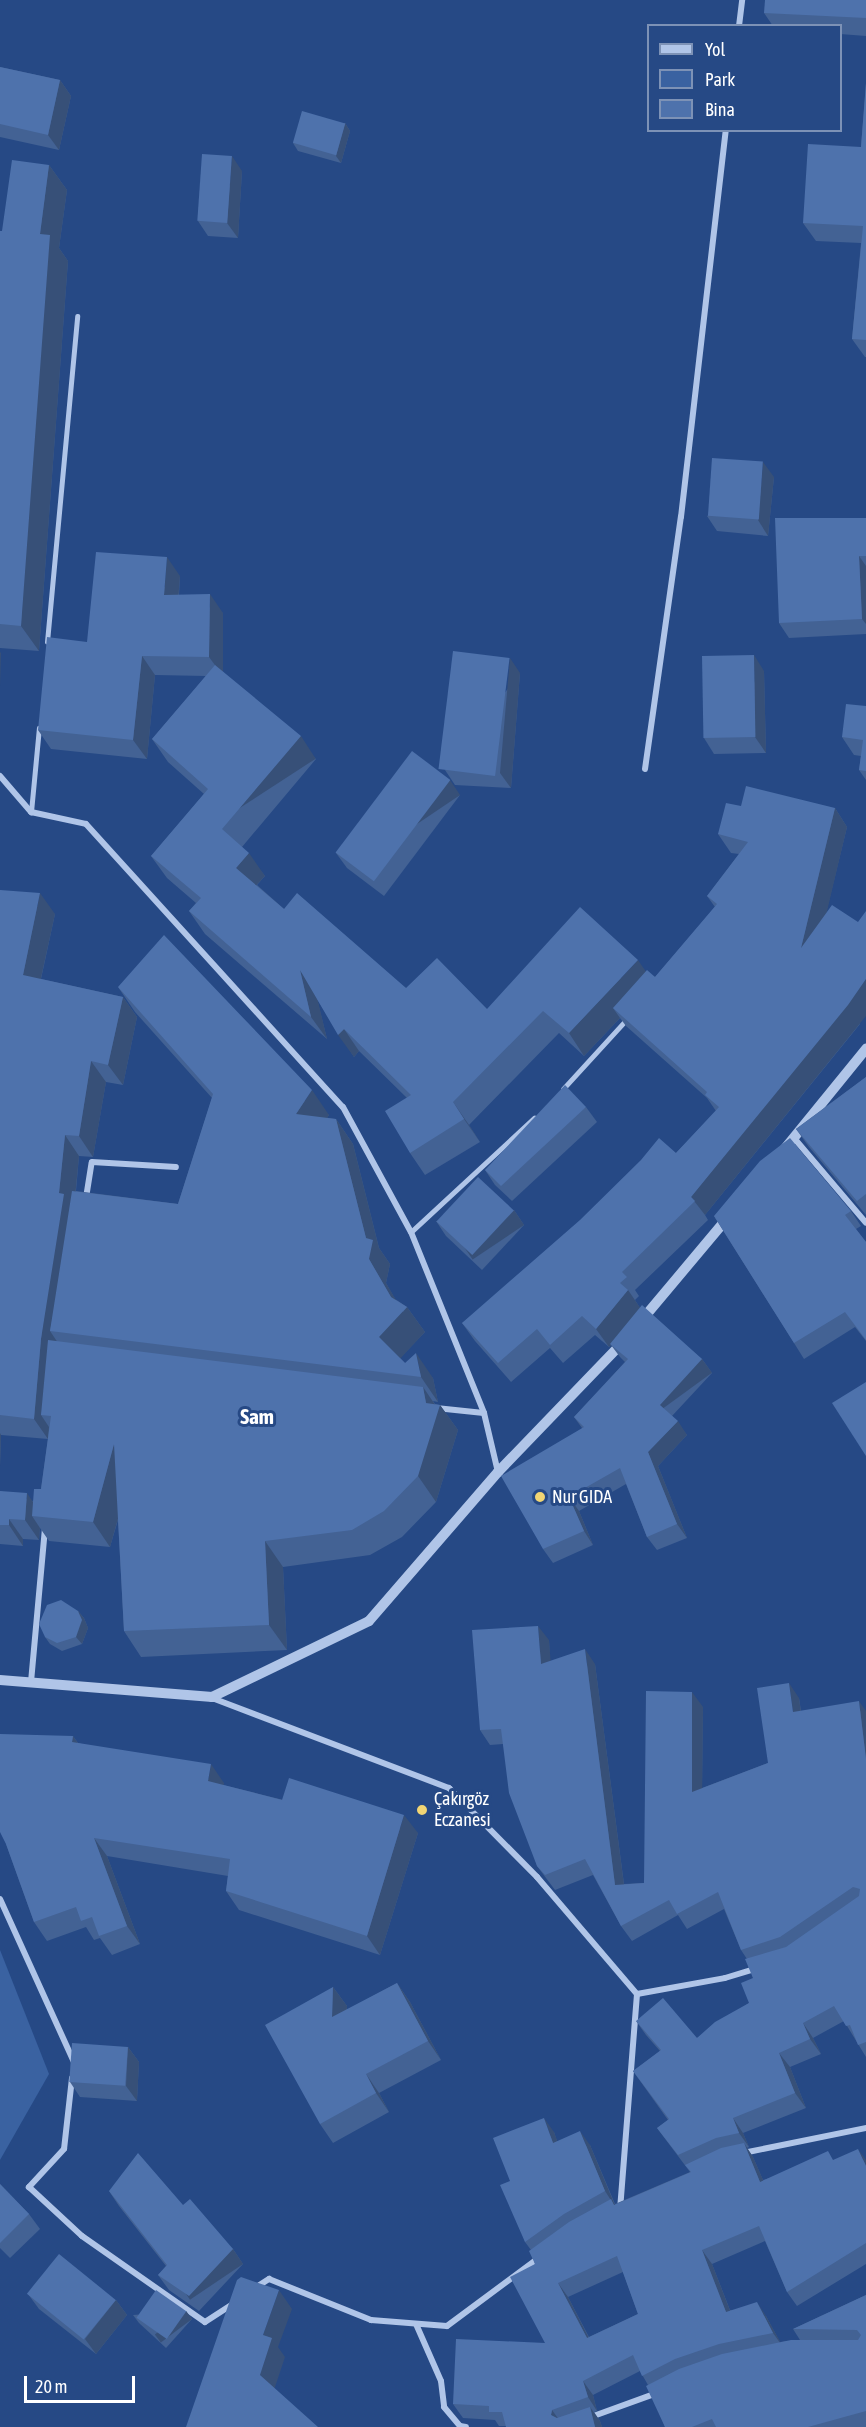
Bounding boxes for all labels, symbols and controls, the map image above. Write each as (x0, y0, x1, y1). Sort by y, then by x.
legend (647, 24, 842, 132)
text: Yol (705, 39, 725, 60)
text: Park (705, 69, 735, 90)
text: Bina (705, 99, 735, 120)
district label: Sam (240, 1403, 274, 1429)
place label: Nur GIDA (552, 1486, 612, 1508)
marker: Nur GIDA (533, 1490, 547, 1504)
place label: Çakırgöz Eczanesi (434, 1789, 491, 1832)
marker: Çakırgöz Eczanesi (415, 1803, 429, 1817)
scale bar (27, 2364, 138, 2402)
text: 20 m (35, 2376, 67, 2397)

